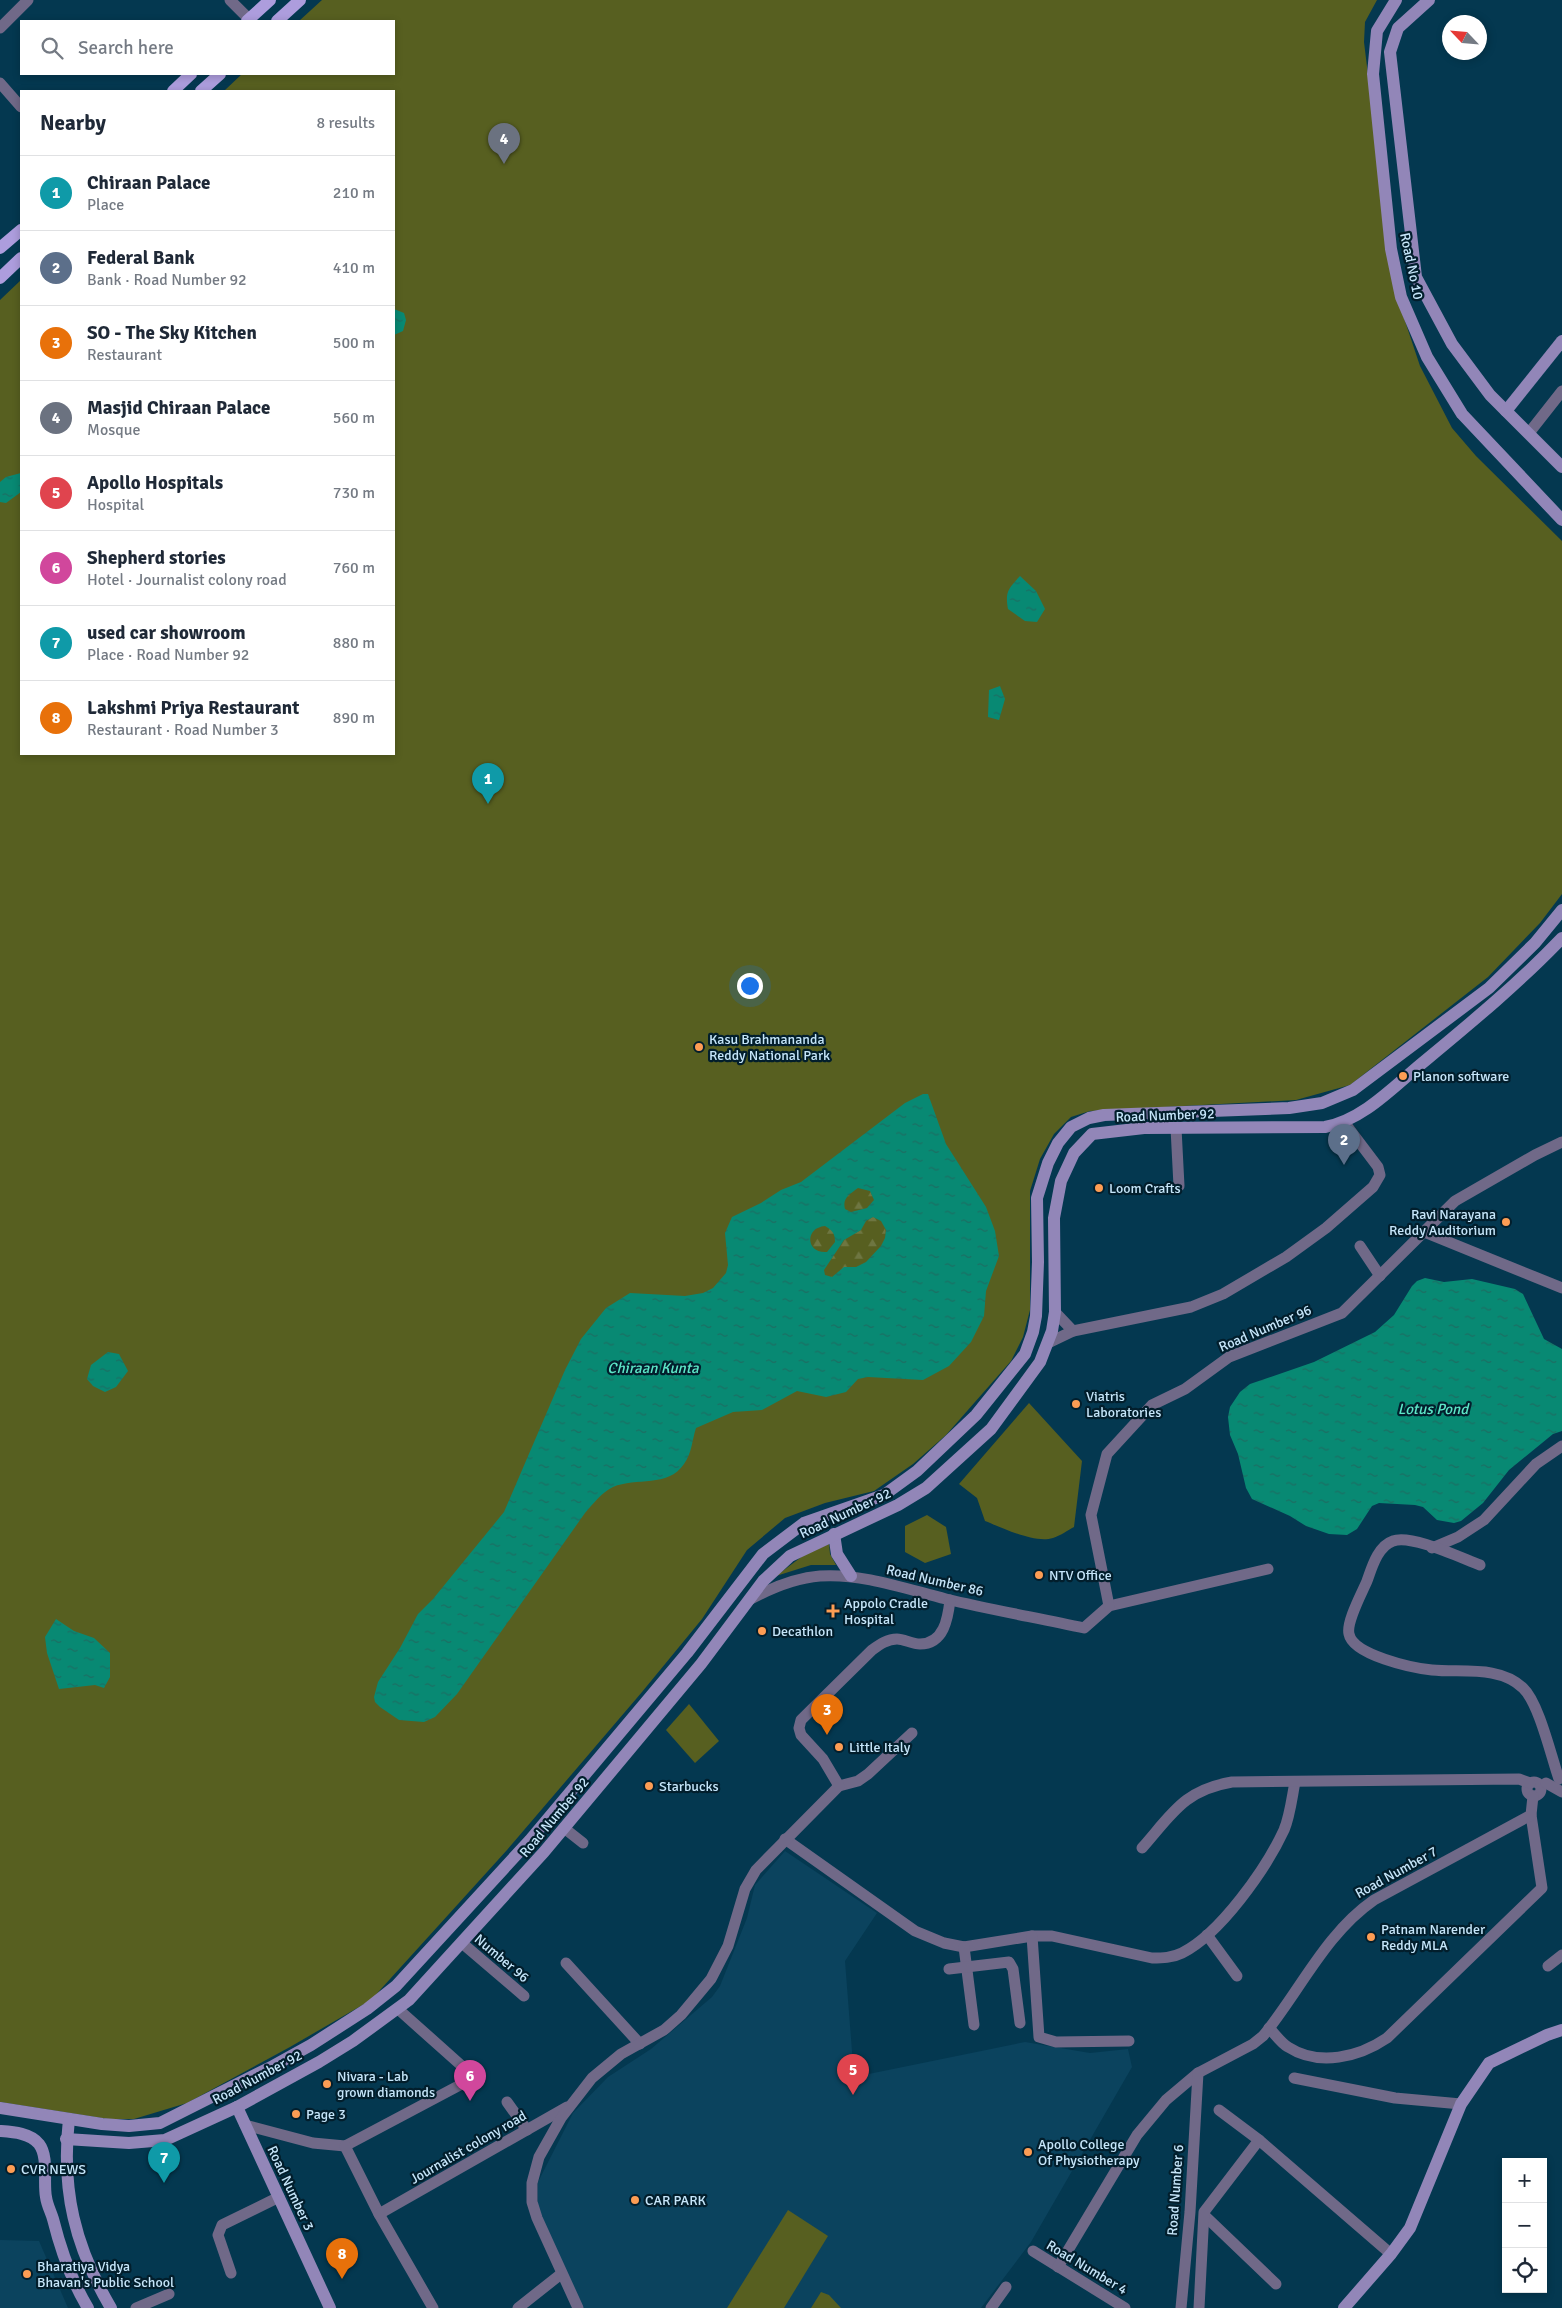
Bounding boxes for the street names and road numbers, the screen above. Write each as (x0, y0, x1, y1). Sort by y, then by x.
street label: Road No 10 (1396, 231, 1427, 301)
street label: Road Number 92 (1115, 1105, 1215, 1126)
street label: Road Number 96 (1216, 1301, 1314, 1356)
street label: Road Number 92 (797, 1485, 894, 1542)
street label: Road Number 86 (885, 1561, 985, 1600)
street label: Road Number 92 (516, 1774, 593, 1861)
street label: Road Number 7 (1352, 1843, 1440, 1902)
street label: Number 96 (471, 1931, 532, 1986)
street label: Road Number 92 (209, 2047, 305, 2108)
street label: Journalist colony road (407, 2107, 530, 2188)
street label: Road Number 3 (263, 2143, 318, 2233)
street label: Road Number 6 (1164, 2144, 1187, 2236)
street label: Road Number 4 (1043, 2237, 1131, 2299)

